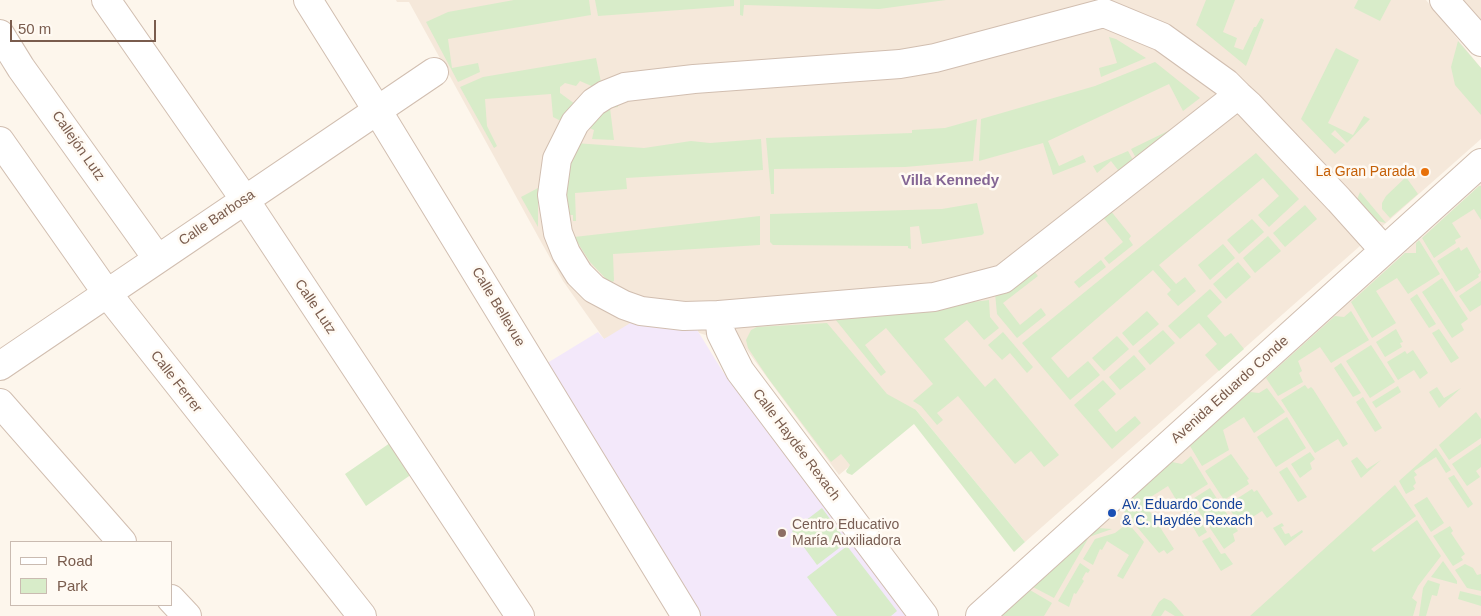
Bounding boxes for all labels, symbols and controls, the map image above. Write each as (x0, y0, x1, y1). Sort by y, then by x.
scale bar (12, 10, 159, 42)
text: 50 m (18, 20, 51, 37)
street label: Callejón Lutz (48, 108, 108, 184)
place label: La Gran Parada (1315, 164, 1415, 180)
marker: La Gran Parada (1419, 166, 1431, 178)
district label: Villa Kennedy (901, 172, 999, 190)
street label: Calle Barbosa (176, 186, 258, 250)
street label: Calle Bellevue (468, 264, 528, 350)
street label: Calle Lutz (291, 276, 339, 338)
street label: Avenida Eduardo Conde (1168, 333, 1292, 447)
street label: Calle Ferrer (147, 348, 205, 416)
street label: Calle Haydée Rexach (749, 386, 843, 504)
place label: Av. Eduardo Conde & C. Haydée Rexach (1122, 497, 1253, 530)
marker: Av. Eduardo Conde & C. Haydée Rexach (1106, 507, 1118, 519)
place label: Centro Educativo María Auxiliadora (792, 517, 901, 550)
marker: Centro Educativo María Auxiliadora (776, 527, 788, 539)
legend (10, 541, 172, 606)
text: Road (57, 552, 93, 569)
text: Park (57, 577, 88, 594)

